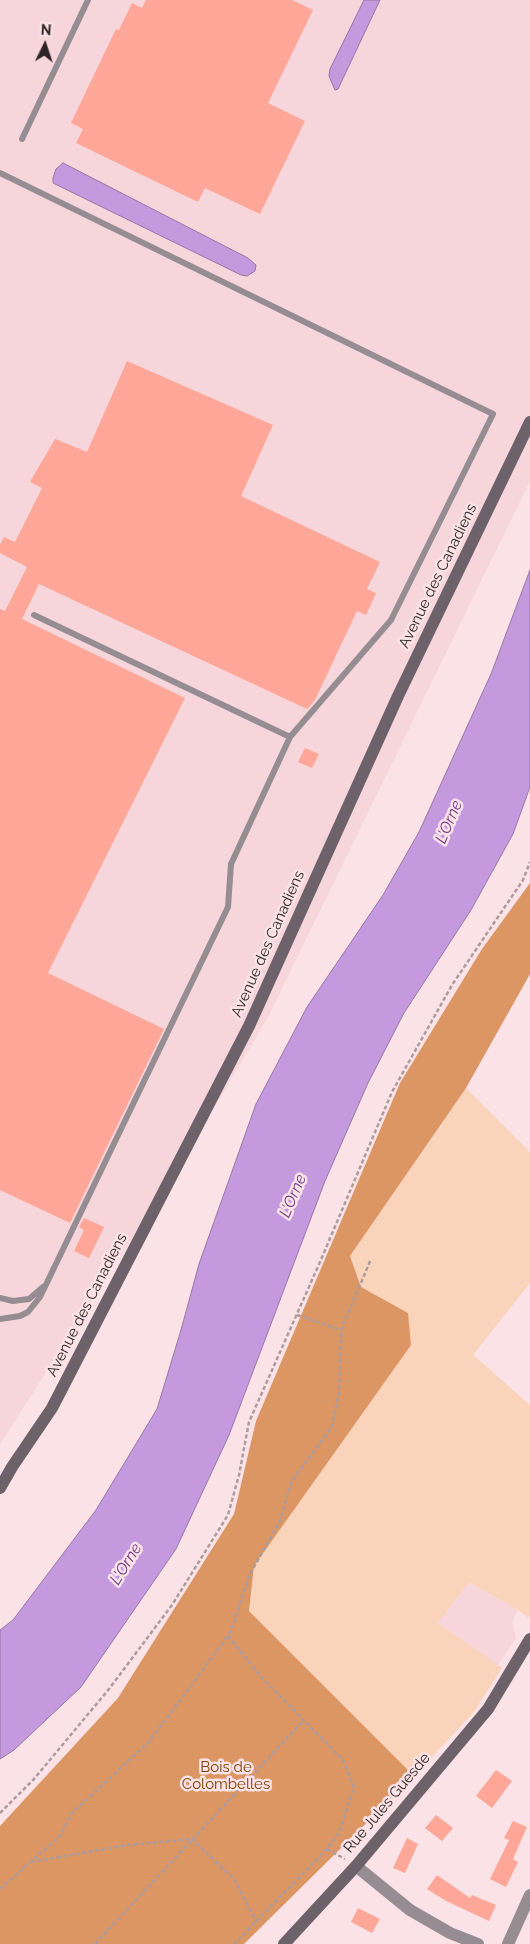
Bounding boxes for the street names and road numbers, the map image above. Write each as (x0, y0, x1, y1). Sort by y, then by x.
street label: Avenue des Canadiens (395, 501, 481, 651)
street label: Avenue des Canadiens (228, 868, 308, 1020)
street label: Avenue des Canadiens (43, 1230, 131, 1380)
street label: Rue Jules Guesde (340, 1749, 434, 1857)

